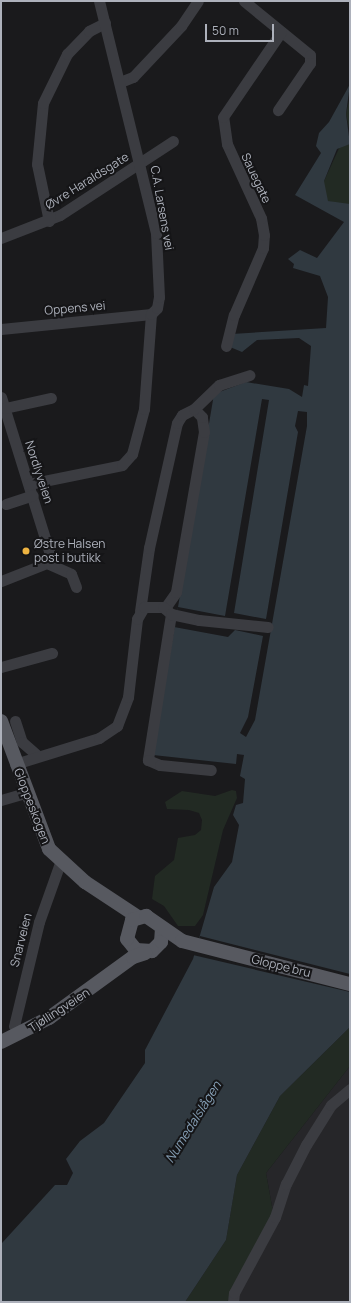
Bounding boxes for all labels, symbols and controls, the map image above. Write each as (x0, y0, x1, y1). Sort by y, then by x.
scale bar (207, 16, 276, 42)
text: 50 m (212, 22, 239, 39)
street label: Øvre Haraldsgate (43, 150, 131, 212)
street label: Sauegate (238, 151, 274, 205)
street label: C.A. Larsens vei (147, 165, 177, 251)
street label: Oppens vei (44, 298, 106, 318)
street label: Nordlyveien (22, 439, 56, 505)
place label: Østre Halsen post i butikk (34, 537, 105, 565)
marker: Østre Halsen post i butikk (21, 546, 31, 556)
street label: Gloppeskogen (11, 766, 53, 846)
street label: Snarveien (7, 912, 35, 968)
street label: Gloppe bru (250, 952, 312, 980)
street label: Tjøllingveien (26, 985, 92, 1035)
water label: Numedalslågen (162, 1078, 224, 1166)

